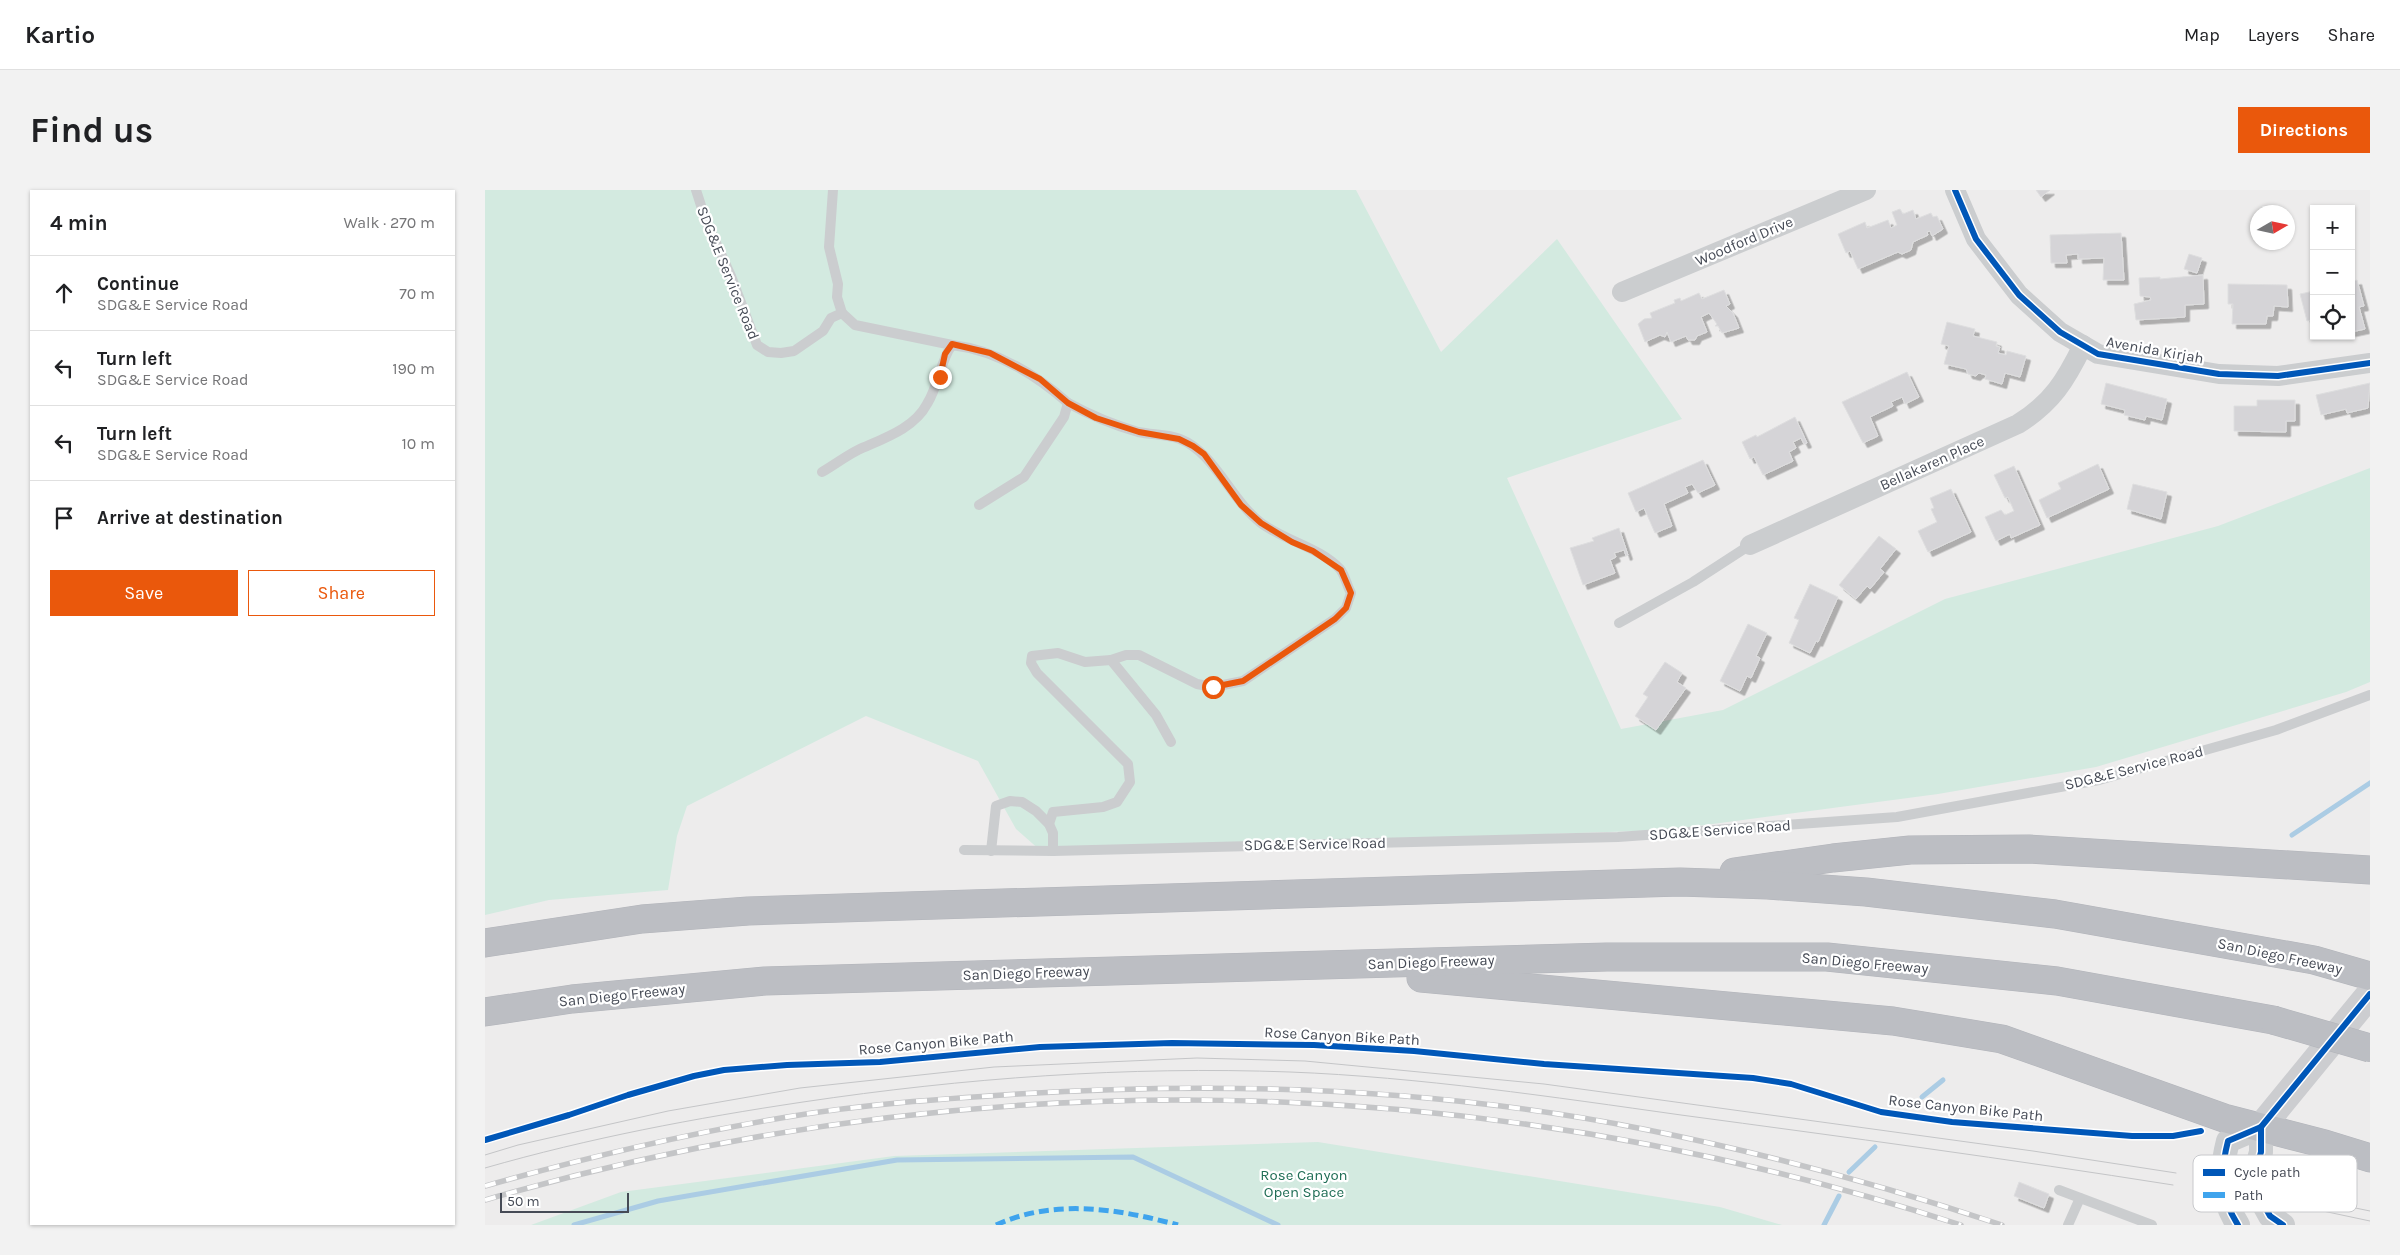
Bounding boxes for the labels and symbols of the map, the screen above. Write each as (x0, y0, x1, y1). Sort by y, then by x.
street label: SDG&E Service Road (693, 204, 763, 342)
north arrow (2250, 205, 2295, 250)
street label: Woodford Drive (1692, 212, 1796, 270)
street label: Avenida Kirjah (2105, 333, 2205, 367)
route end (929, 366, 952, 389)
street label: Bellakaren Place (1877, 432, 1987, 494)
route start (1202, 676, 1225, 699)
street label: SDG&E Service Road (2063, 742, 2205, 794)
street label: SDG&E Service Road (1649, 816, 1791, 844)
street label: SDG&E Service Road (1244, 834, 1386, 854)
street label: San Diego Freeway (2216, 934, 2344, 978)
street label: San Diego Freeway (1801, 948, 1929, 978)
street label: San Diego Freeway (1367, 951, 1495, 973)
street label: San Diego Freeway (962, 962, 1090, 984)
street label: San Diego Freeway (558, 979, 686, 1011)
street label: Rose Canyon Bike Path (1264, 1023, 1420, 1049)
street label: Rose Canyon Bike Path (858, 1027, 1014, 1059)
street label: Rose Canyon Bike Path (1888, 1091, 2044, 1125)
legend (2193, 1155, 2357, 1212)
text: Cycle path (2234, 1164, 2300, 1181)
park label: Rose Canyon Open Space (1260, 1166, 1348, 1201)
text: Path (2234, 1187, 2263, 1204)
scale bar (500, 1190, 629, 1213)

